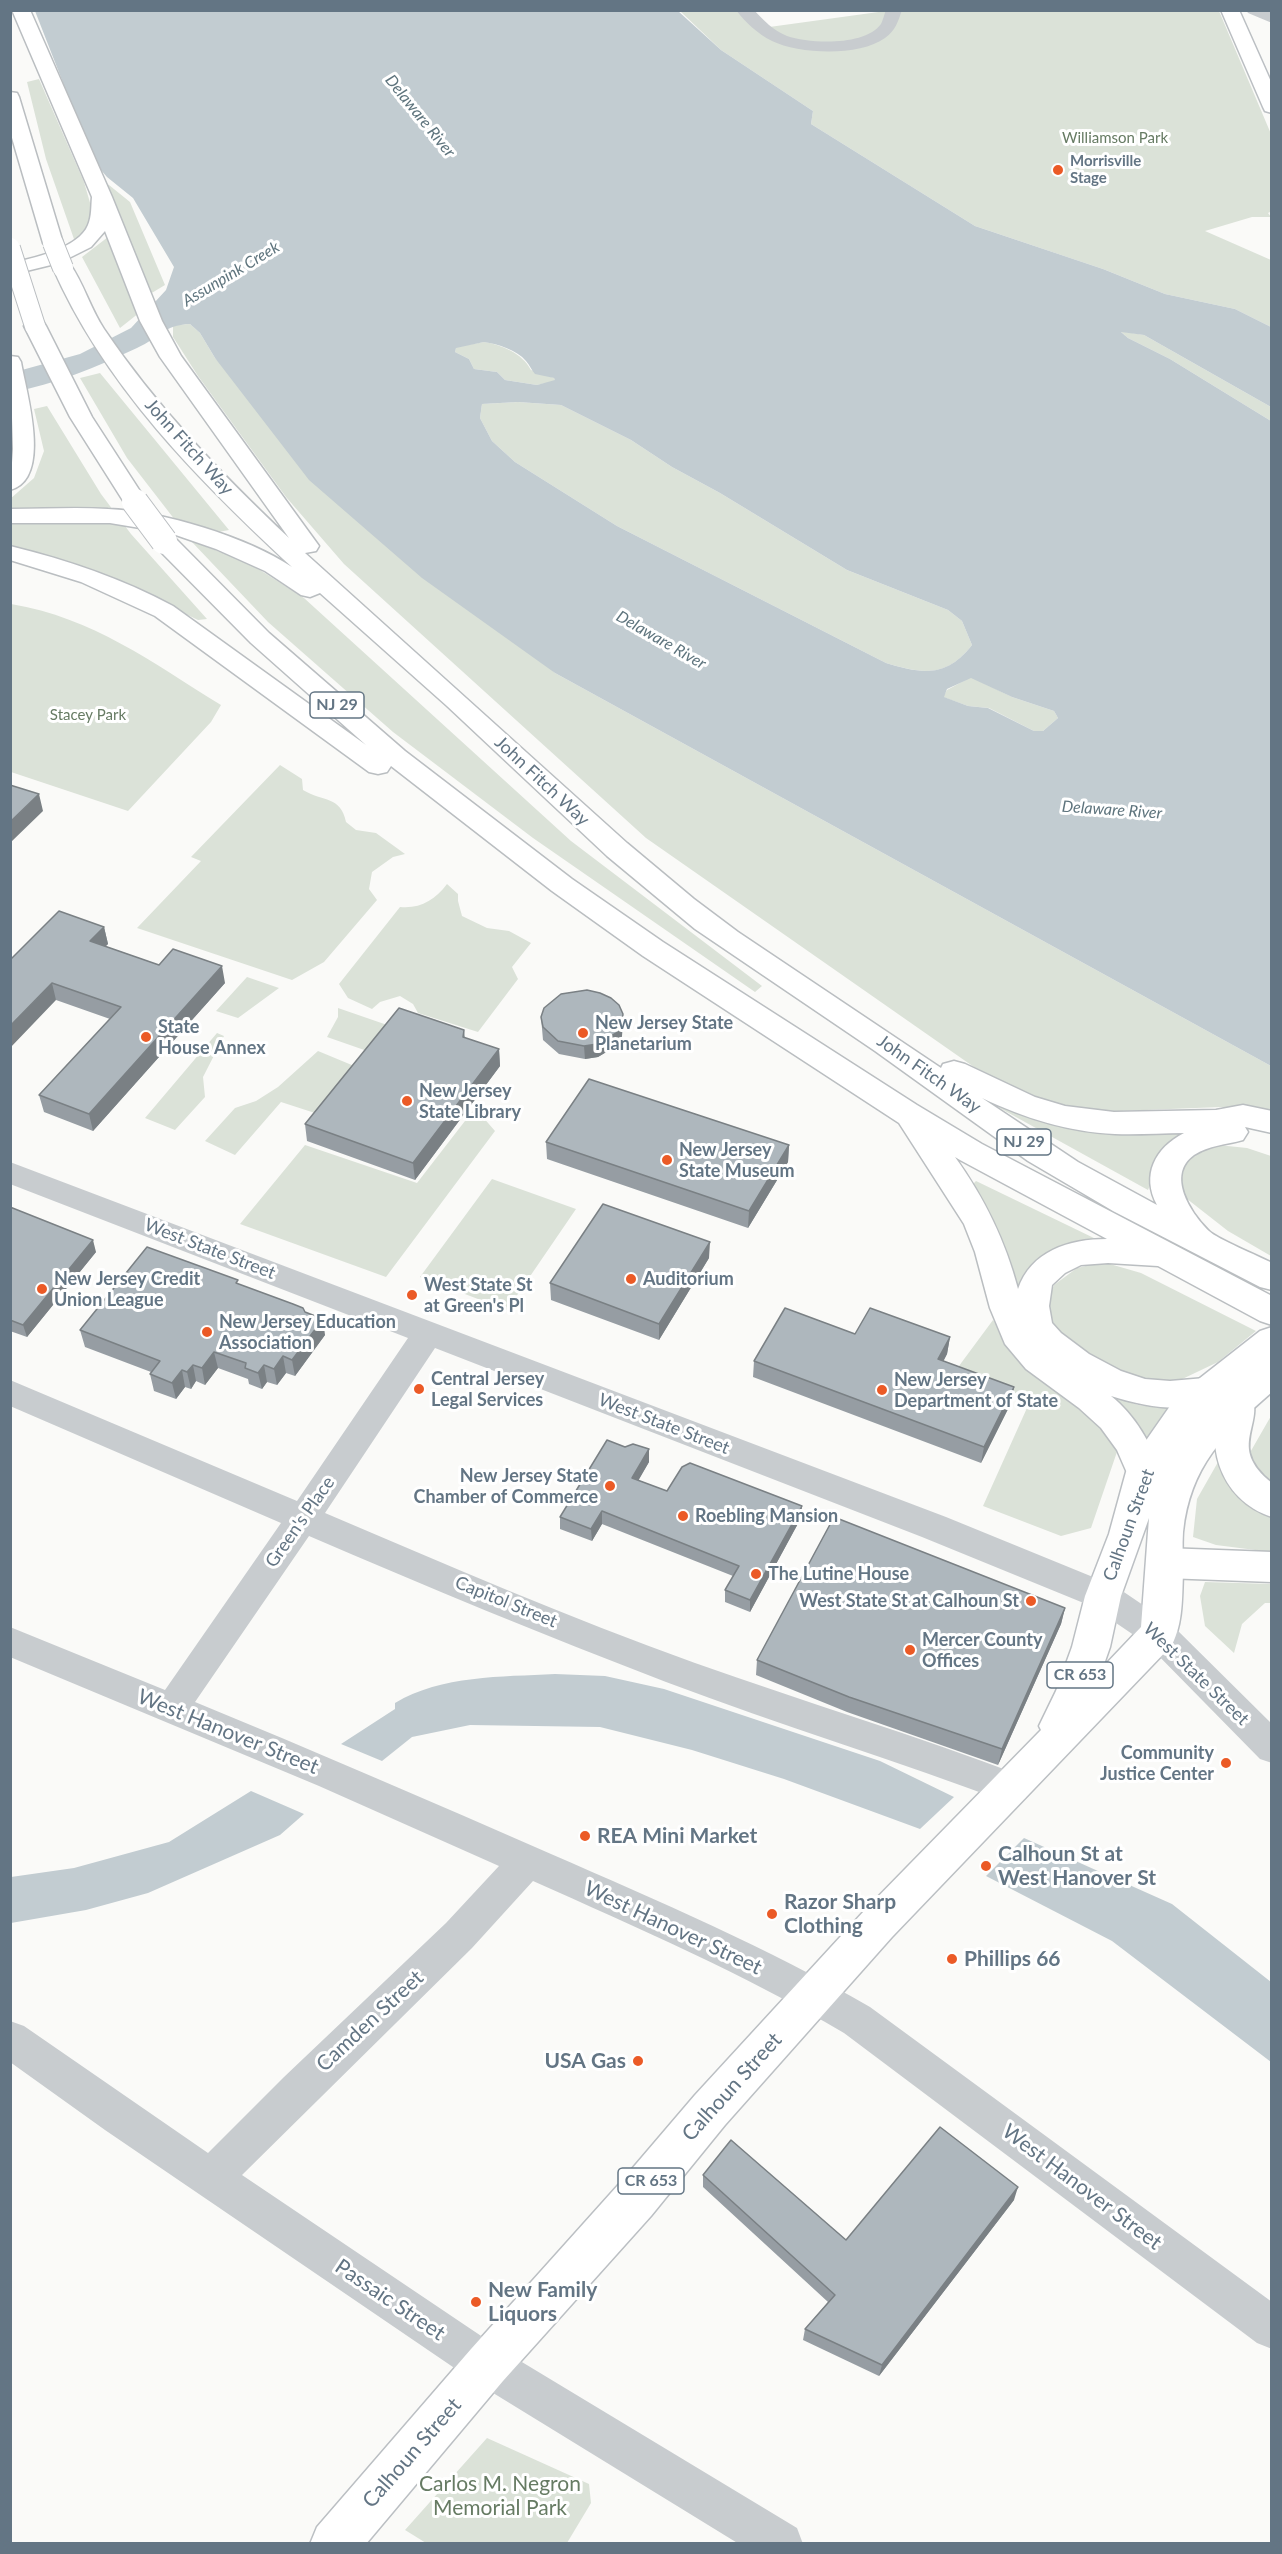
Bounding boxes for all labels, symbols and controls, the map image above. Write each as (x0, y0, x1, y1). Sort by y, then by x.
water label: Delaware River (381, 71, 459, 161)
park label: Williamson Park (1062, 129, 1168, 147)
place label: Morrisville Stage (1070, 152, 1141, 187)
marker: Morrisville Stage (1051, 163, 1065, 177)
water label: Assunpink Creek (179, 238, 283, 310)
street label: John Fitch Way (140, 394, 238, 500)
water label: Delaware River (613, 607, 709, 673)
road number: NJ 29 (310, 692, 364, 718)
park label: Stacey Park (50, 706, 126, 724)
street label: John Fitch Way (490, 732, 594, 830)
water label: Delaware River (1061, 797, 1163, 823)
place label: New Jersey State Planetarium (595, 1012, 733, 1054)
place label: State House Annex (158, 1016, 266, 1058)
marker: New Jersey State Planetarium (576, 1026, 590, 1040)
marker: State House Annex (139, 1030, 153, 1044)
street label: John Fitch Way (873, 1030, 985, 1118)
place label: New Jersey State Library (419, 1080, 521, 1122)
marker: New Jersey State Library (400, 1094, 414, 1108)
road number: NJ 29 (997, 1129, 1051, 1155)
place label: New Jersey State Museum (679, 1139, 795, 1182)
marker: New Jersey State Museum (660, 1153, 674, 1167)
street label: West State Street (141, 1214, 279, 1284)
place label: New Jersey Credit Union League (54, 1268, 200, 1310)
place label: Auditorium (643, 1268, 734, 1290)
marker: Auditorium (624, 1272, 638, 1286)
place label: West State St at Green's Pl (424, 1274, 532, 1316)
marker: New Jersey Credit Union League (35, 1282, 49, 1296)
marker: West State St at Green's Pl (405, 1288, 419, 1302)
place label: New Jersey Education Association (219, 1311, 396, 1354)
marker: New Jersey Education Association (200, 1325, 214, 1339)
place label: Central Jersey Legal Services (431, 1368, 544, 1410)
place label: New Jersey Department of State (894, 1369, 1058, 1412)
marker: Central Jersey Legal Services (412, 1382, 426, 1396)
marker: New Jersey Department of State (875, 1383, 889, 1397)
street label: West State Street (595, 1389, 733, 1459)
place label: New Jersey State Chamber of Commerce (413, 1465, 598, 1508)
street label: Calhoun Street (1099, 1466, 1159, 1584)
street label: Green's Place (261, 1472, 339, 1572)
marker: New Jersey State Chamber of Commerce (603, 1479, 617, 1493)
place label: Roebling Mansion (695, 1505, 838, 1527)
marker: Roebling Mansion (676, 1509, 690, 1523)
place label: The Lutine House (768, 1563, 909, 1585)
marker: The Lutine House (749, 1567, 763, 1581)
street label: Capitol Street (452, 1572, 560, 1632)
place label: West State St at Calhoun St (799, 1590, 1019, 1612)
marker: West State St at Calhoun St (1024, 1594, 1038, 1608)
street label: West State Street (1139, 1618, 1253, 1730)
place label: Mercer County Offices (922, 1629, 1042, 1672)
marker: Mercer County Offices (903, 1643, 917, 1657)
road number: CR 653 (1047, 1662, 1113, 1688)
street label: West Hanover Street (134, 1684, 322, 1780)
place label: Community Justice Center (1100, 1742, 1214, 1784)
marker: Community Justice Center (1219, 1756, 1233, 1770)
place label: REA Mini Market (597, 1823, 757, 1849)
marker: REA Mini Market (578, 1829, 592, 1843)
place label: Calhoun St at West Hanover St (998, 1841, 1156, 1891)
marker: Calhoun St at West Hanover St (979, 1859, 993, 1873)
street label: West Hanover Street (580, 1876, 766, 1980)
place label: Razor Sharp Clothing (784, 1889, 896, 1939)
marker: Razor Sharp Clothing (765, 1907, 779, 1921)
place label: Phillips 66 (964, 1946, 1061, 1972)
marker: Phillips 66 (945, 1952, 959, 1966)
street label: Camden Street (311, 1965, 429, 2077)
street label: Calhoun Street (677, 2028, 787, 2146)
place label: USA Gas (544, 2048, 626, 2074)
marker: USA Gas (631, 2054, 645, 2068)
street label: West Hanover Street (997, 2119, 1167, 2255)
road number: CR 653 (618, 2168, 684, 2194)
street label: Passaic Street (330, 2254, 450, 2346)
place label: New Family Liquors (488, 2277, 597, 2327)
marker: New Family Liquors (469, 2295, 483, 2309)
street label: Calhoun Street (358, 2393, 466, 2513)
park label: Carlos M. Negron Memorial Park (419, 2471, 581, 2521)

